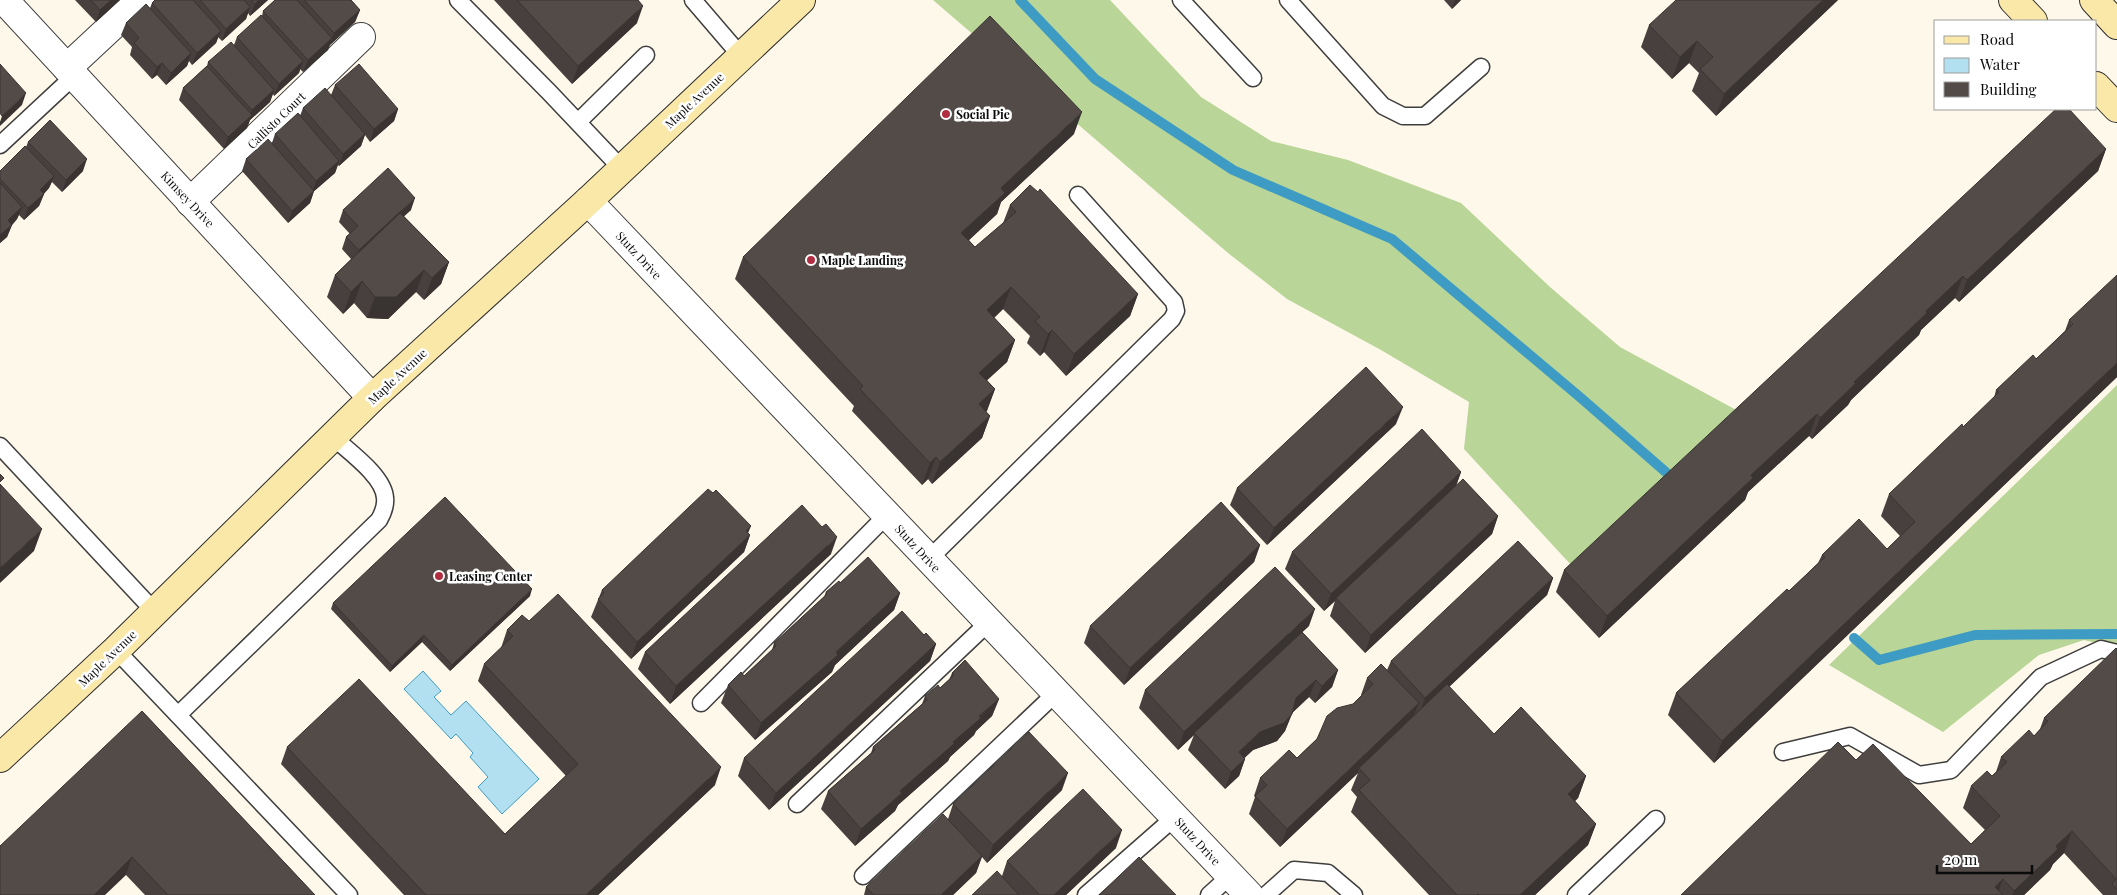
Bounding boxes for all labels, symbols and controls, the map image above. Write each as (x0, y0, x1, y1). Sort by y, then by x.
legend (1934, 20, 2097, 110)
text: Road (1980, 29, 2014, 49)
text: Water (1979, 54, 2020, 74)
street label: Maple Avenue (661, 69, 727, 131)
text: Building (1980, 79, 2037, 99)
street label: Callisto Court (243, 88, 309, 152)
place label: Social Pie (956, 106, 1010, 122)
marker: Social Pie (940, 108, 952, 120)
street label: Kimsey Drive (158, 167, 218, 231)
street label: Stutz Drive (613, 228, 665, 282)
place label: Maple Landing (821, 252, 904, 268)
marker: Maple Landing (805, 254, 817, 266)
street label: Maple Avenue (364, 345, 430, 407)
street label: Stutz Drive (892, 521, 944, 575)
place label: Leasing Center (449, 568, 533, 584)
marker: Leasing Center (433, 570, 445, 582)
street label: Maple Avenue (75, 626, 139, 690)
street label: Stutz Drive (1172, 814, 1224, 868)
scale bar (1937, 842, 2032, 874)
text: 20 m (1944, 849, 1978, 869)

